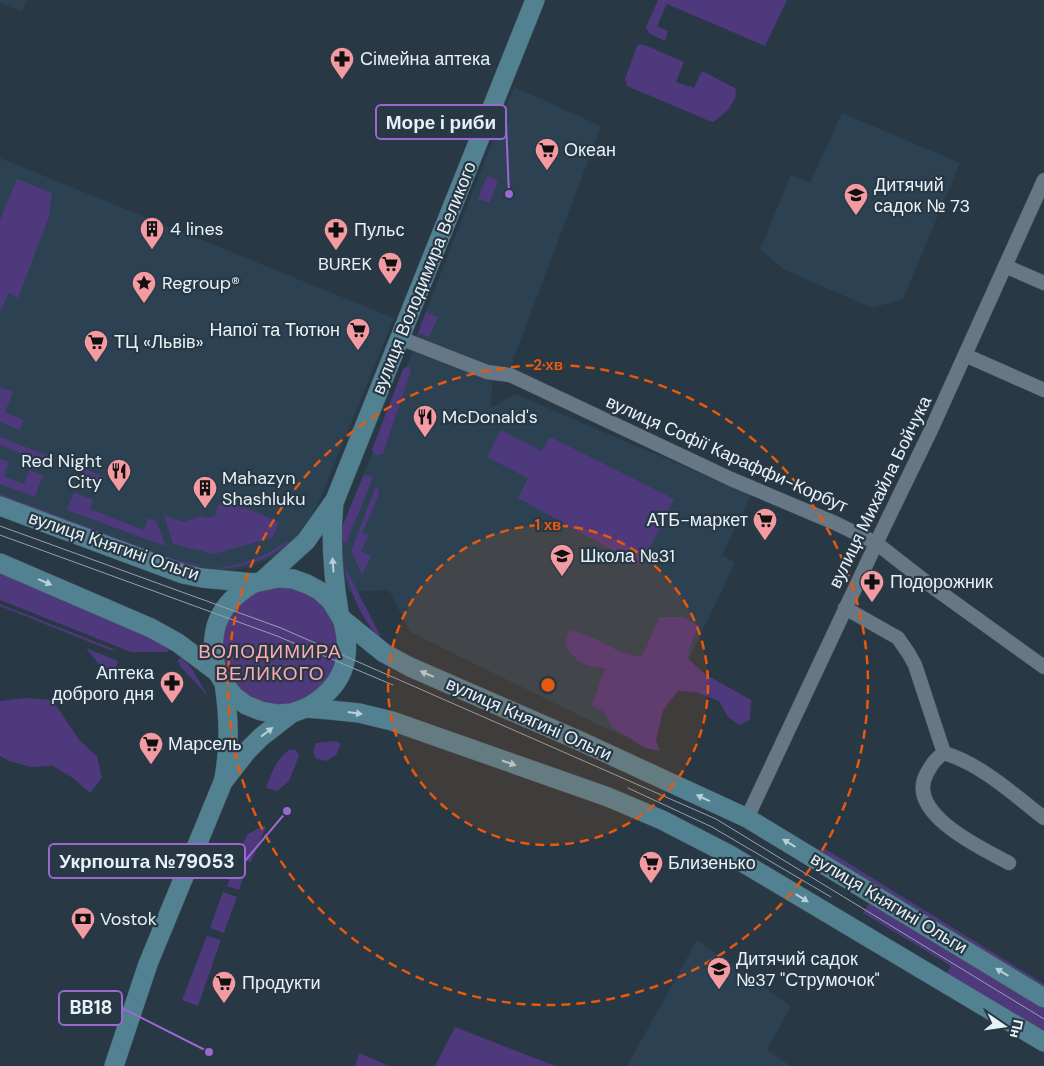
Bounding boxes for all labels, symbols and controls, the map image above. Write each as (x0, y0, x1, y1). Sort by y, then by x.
pharmacy icon: Сімейна аптека (329, 46, 355, 80)
place label: Сімейна аптека (360, 47, 491, 71)
callout: Море і риби (376, 105, 506, 139)
text: Море і риби (386, 110, 496, 135)
supermarket icon: Океан (534, 137, 560, 171)
place label: Океан (564, 138, 616, 162)
street label: вулиця Володимира Великого (366, 158, 482, 398)
place label: Дитячий садок № 73 (874, 173, 970, 218)
school or university icon: Дитячий садок № 73 (843, 182, 869, 216)
building icon: 4 lines (139, 216, 165, 250)
place label: 4 lines (170, 217, 224, 241)
pharmacy icon: Пульс (323, 217, 349, 251)
place label: Пульс (354, 218, 404, 242)
supermarket icon: BUREK (377, 251, 403, 285)
place label: BUREK (318, 252, 372, 276)
place icon: Regroup® (131, 270, 157, 304)
place label: Regroup® (162, 271, 240, 295)
supermarket icon: Напої та Тютюн (345, 317, 371, 351)
place label: Напої та Тютюн (210, 318, 340, 342)
supermarket icon: ТЦ «Львів» (83, 329, 109, 363)
place label: ТЦ «Львів» (114, 330, 204, 354)
text: 2 хв (533, 355, 563, 375)
street label: вулиця Софії Караффи-Корбут (602, 390, 852, 518)
street label: вулиця Михайла Бойчука (823, 391, 937, 592)
restaurant icon: McDonald's (412, 404, 438, 438)
place label: McDonald's (442, 405, 538, 429)
place label: Red Night City (21, 449, 102, 494)
restaurant icon: Red Night City (106, 458, 132, 492)
place label: Mahazyn Shashluku (222, 466, 306, 511)
building icon: Mahazyn Shashluku (192, 475, 218, 509)
street label: вулиця Княгині Ольги (25, 506, 203, 586)
supermarket icon: АТБ-маркет (752, 507, 778, 541)
place label: АТБ-маркет (647, 508, 748, 532)
text: 1 хв (535, 515, 561, 535)
school or university icon: Школа №31 (549, 543, 575, 577)
place label: Школа №31 (580, 544, 675, 568)
one-way arrow (328, 557, 336, 573)
pharmacy icon: Подорожник (859, 569, 885, 603)
place label: Подорожник (890, 570, 993, 594)
one-way arrow (38, 578, 52, 586)
district label: ВОЛОДИМИРА ВЕЛИКОГО (198, 639, 342, 686)
place label: Аптека доброго дня (52, 661, 155, 706)
pharmacy icon: Аптека доброго дня (159, 670, 185, 704)
one-way arrow (420, 670, 434, 678)
street label: вулиця Княгині Ольги (442, 672, 616, 766)
centre of rings (539, 676, 557, 694)
one-way arrow (347, 709, 363, 717)
one-way arrow (260, 727, 273, 738)
supermarket icon: Марсель (138, 731, 164, 765)
place label: Марсель (168, 732, 242, 756)
one-way arrow (502, 759, 517, 767)
one-way arrow (696, 793, 710, 801)
one-way arrow (782, 838, 795, 847)
callout: Укрпошта №79053 (49, 844, 245, 878)
street label: вулиця Княгині Ольги (806, 847, 972, 959)
text: Укрпошта №79053 (59, 849, 235, 874)
supermarket icon: Близенько (638, 850, 664, 884)
place label: Близенько (668, 851, 756, 875)
one-way arrow (795, 894, 809, 902)
bank icon: Vostok (70, 906, 96, 940)
place label: Vostok (100, 907, 157, 931)
place label: Дитячий садок №37 "Струмочок" (736, 947, 880, 992)
school or university icon: Дитячий садок №37 "Струмочок" (706, 956, 732, 990)
one-way arrow (996, 968, 1009, 977)
supermarket icon: Продукти (211, 970, 237, 1004)
place label: Продукти (242, 971, 320, 995)
callout: BB18 (59, 991, 122, 1025)
text: BB18 (69, 995, 113, 1020)
north arrow (979, 1001, 1029, 1051)
text: Пн (1006, 1018, 1028, 1040)

